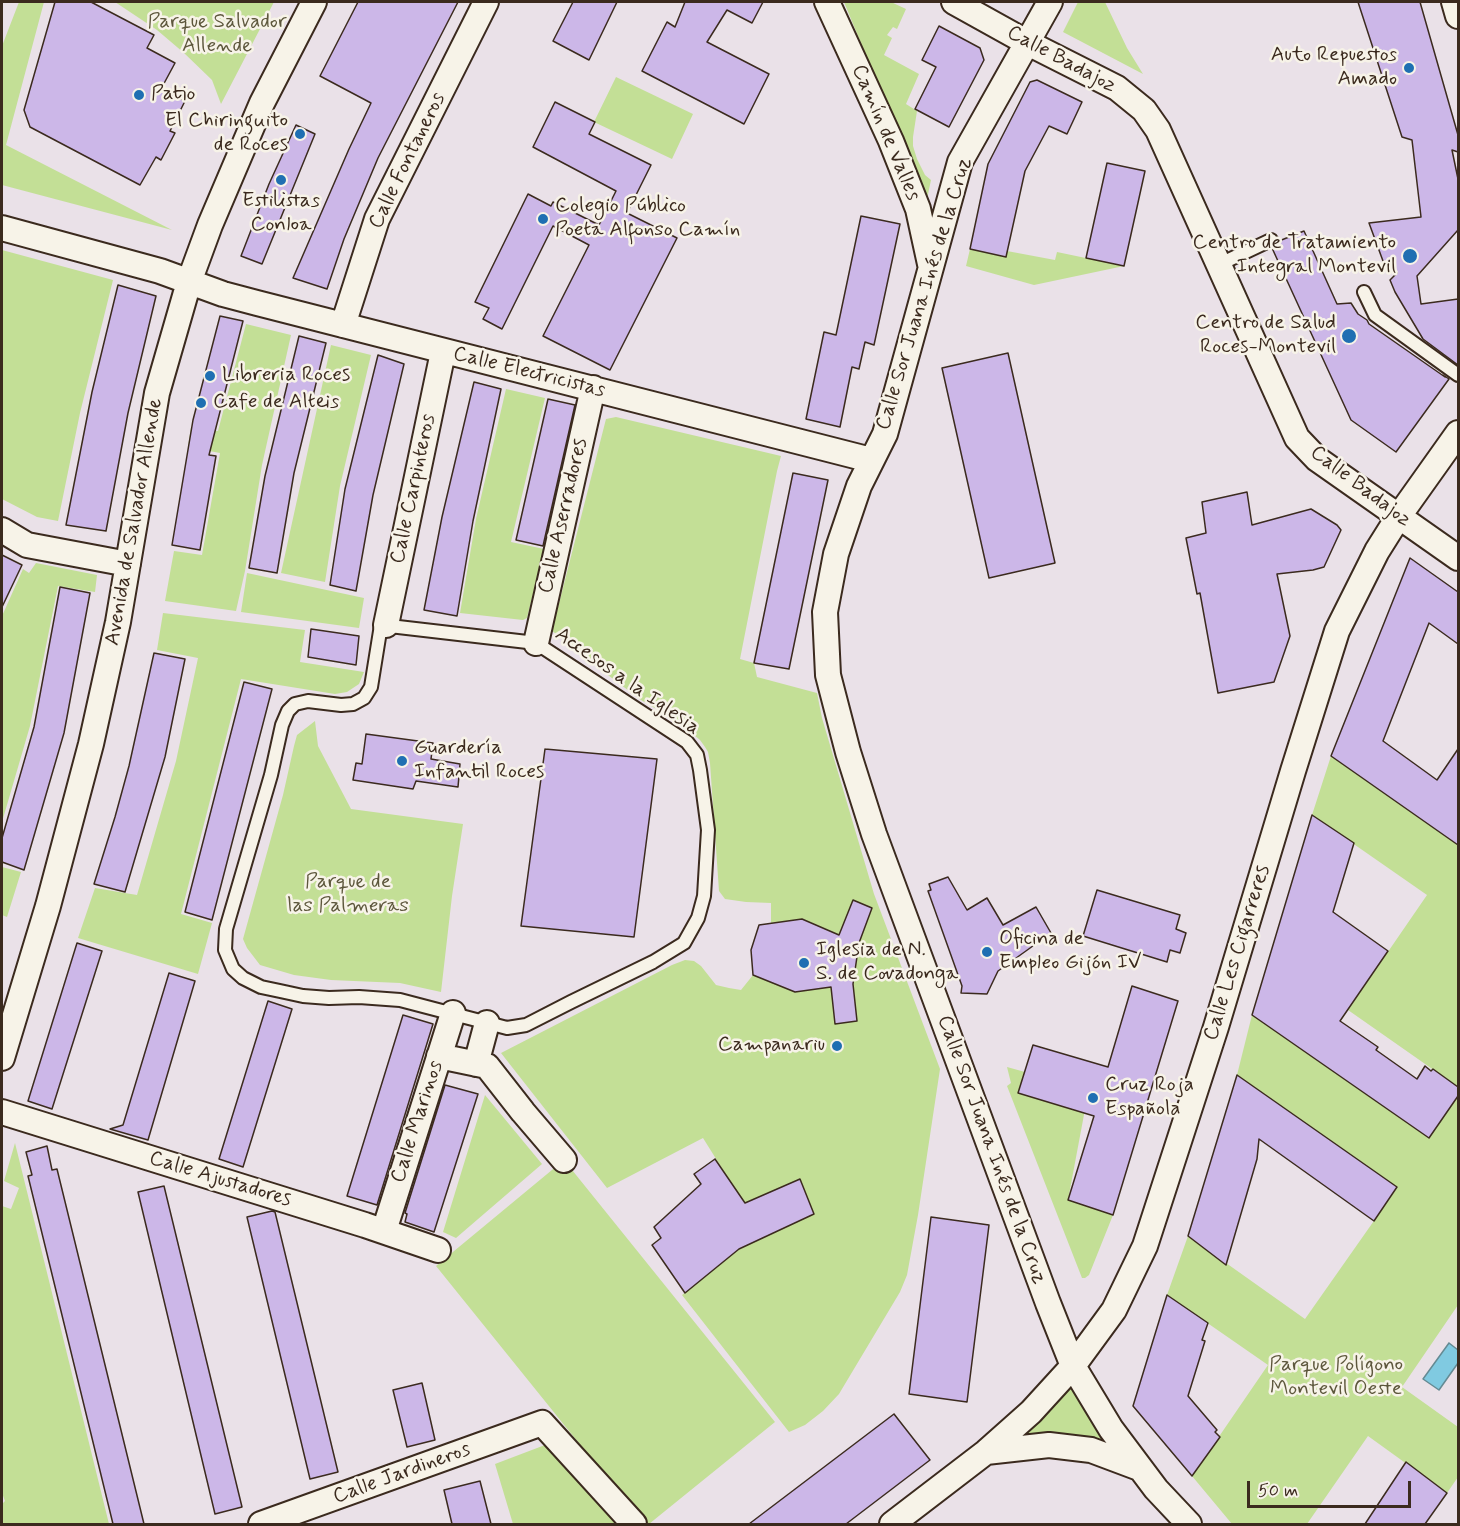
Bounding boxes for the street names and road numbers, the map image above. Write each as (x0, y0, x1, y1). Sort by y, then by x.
street label: Calle Badajoz (1002, 21, 1120, 99)
street label: Camín de Valles (845, 61, 925, 205)
street label: Calle Fontaneros (364, 89, 452, 233)
street label: Calle Sor Juana Inés de la Cruz (871, 154, 979, 434)
street label: Calle Electricistas (450, 342, 608, 404)
street label: Avenida de Salvador Allende (101, 396, 169, 648)
street label: Calle Carpinteros (386, 412, 442, 566)
street label: Calle Aserradores (534, 436, 594, 596)
street label: Calle Badajoz (1304, 441, 1416, 533)
street label: Accesos a la Iglesia (550, 623, 704, 741)
street label: Calle Les Cigarreres (1199, 862, 1277, 1044)
street label: Calle Sor Juana Inés de la Cruz (931, 1012, 1051, 1288)
street label: Calle Marinos (386, 1058, 450, 1186)
street label: Calle Ajustadores (146, 1146, 294, 1214)
street label: Calle Jardineros (330, 1437, 474, 1511)

